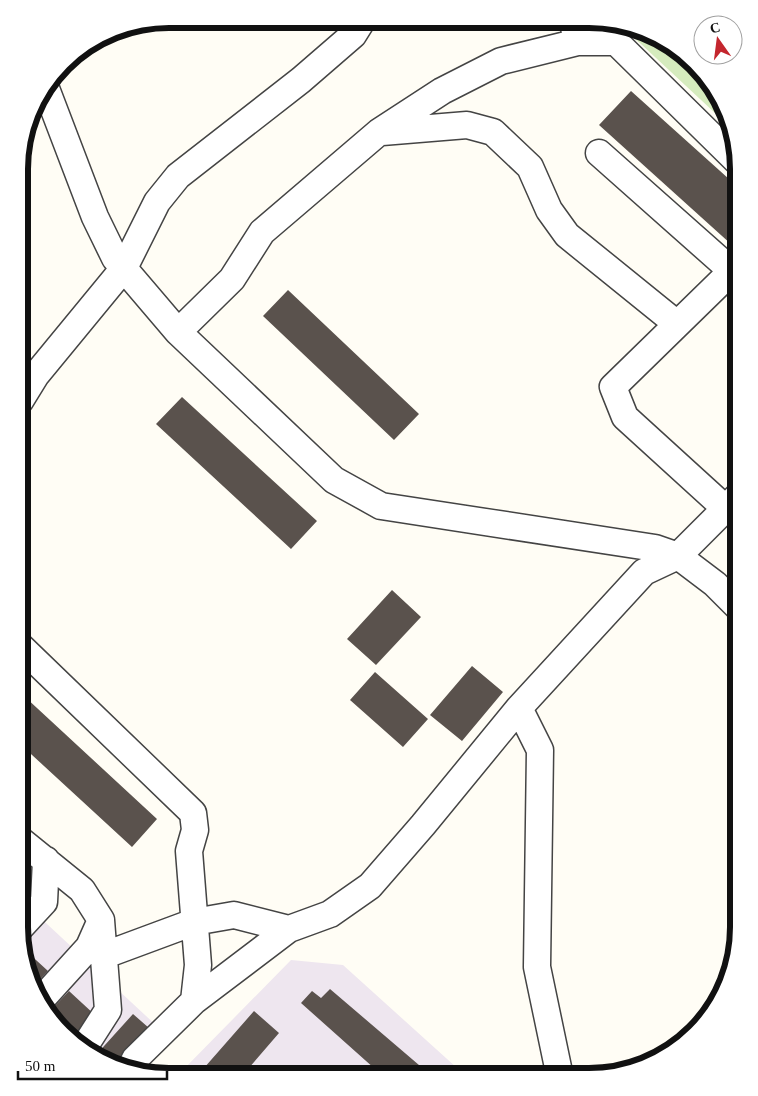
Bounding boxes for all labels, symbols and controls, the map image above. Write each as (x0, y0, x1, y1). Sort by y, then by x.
north arrow (693, 15, 743, 65)
text: С (708, 19, 722, 36)
scale bar (18, 1048, 166, 1080)
text: 50 m (25, 1058, 56, 1074)

